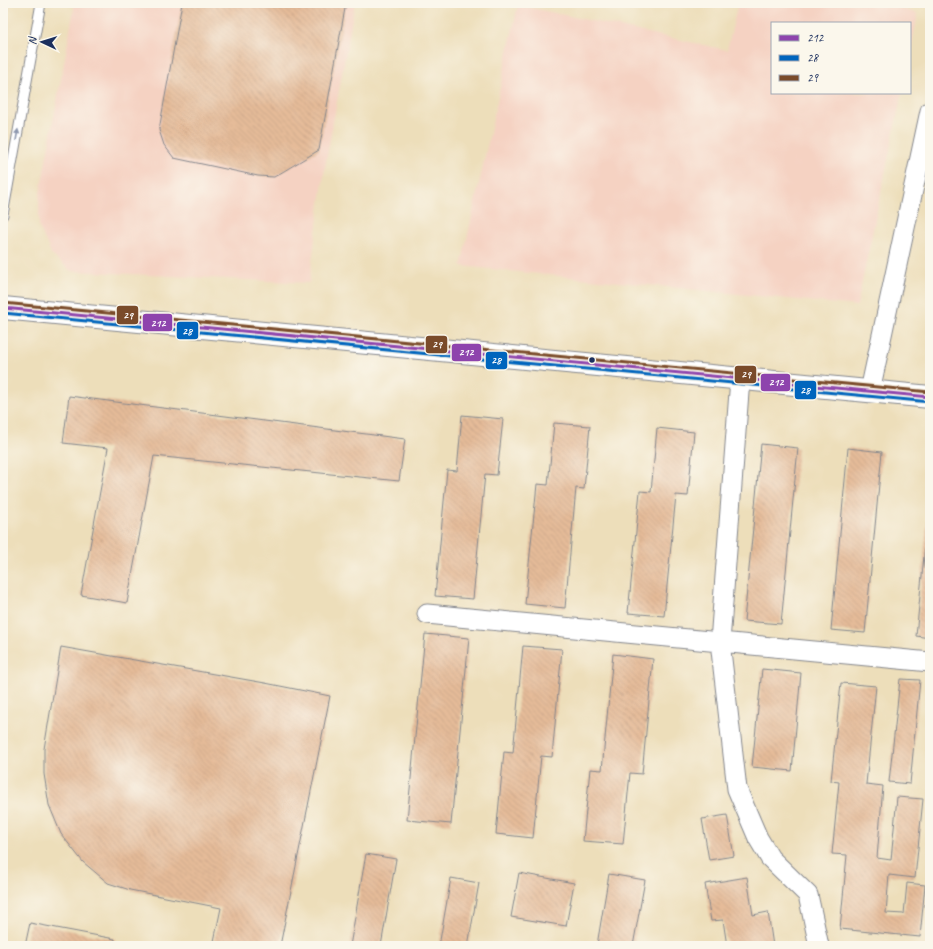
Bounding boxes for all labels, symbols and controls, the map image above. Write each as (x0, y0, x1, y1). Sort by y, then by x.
north arrow (22, 22, 62, 62)
legend (771, 22, 911, 94)
text: 212 (807, 30, 825, 46)
text: N (25, 35, 39, 45)
text: 28 (807, 50, 819, 66)
text: 29 (807, 70, 819, 86)
one-way arrow (15, 129, 21, 141)
line badge: 29 (116, 305, 139, 325)
text: 29 (123, 308, 134, 322)
line badge: 212 (142, 313, 173, 332)
text: 212 (151, 316, 166, 330)
line badge: 28 (176, 321, 199, 340)
text: 28 (182, 324, 194, 338)
line badge: 29 (425, 335, 448, 354)
text: 29 (432, 337, 443, 351)
line badge: 212 (451, 343, 482, 362)
text: 212 (459, 345, 474, 359)
line badge: 28 (485, 351, 508, 370)
text: 28 (491, 353, 503, 367)
unlabelled marker (587, 355, 597, 365)
line badge: 29 (734, 365, 757, 384)
text: 29 (741, 367, 752, 381)
line badge: 212 (760, 373, 791, 392)
text: 212 (769, 375, 784, 389)
line badge: 28 (794, 380, 817, 400)
text: 28 (800, 383, 812, 397)

